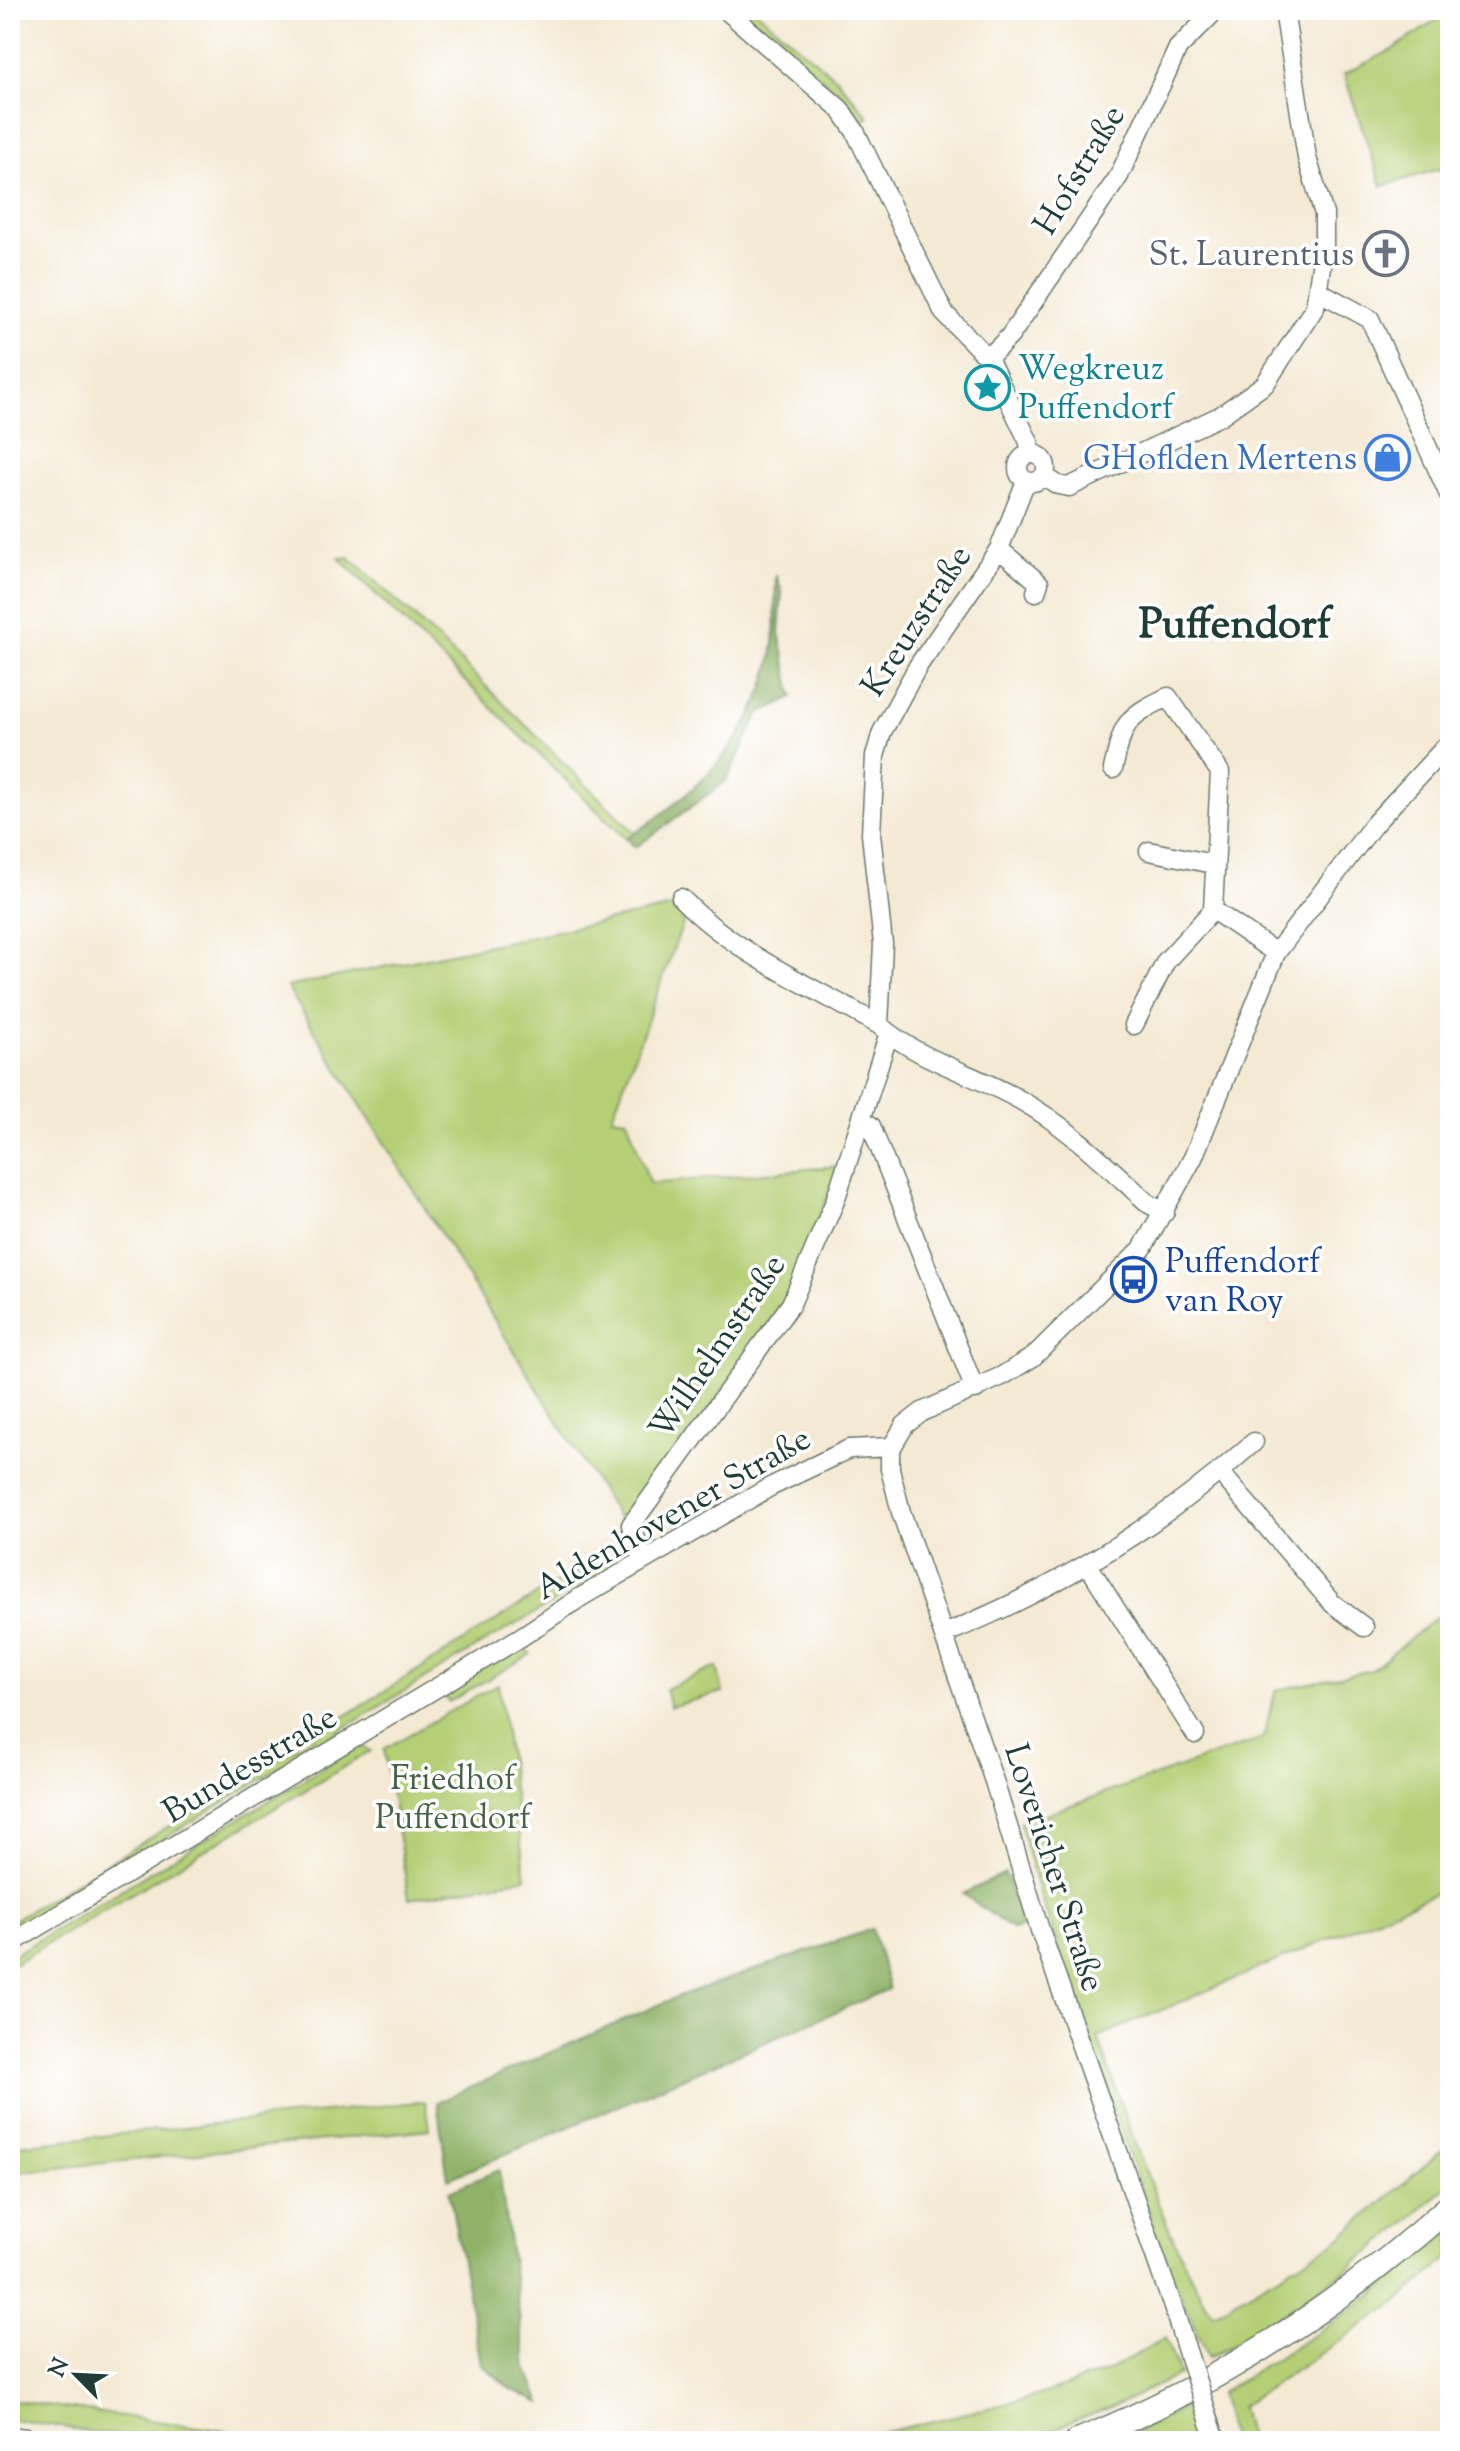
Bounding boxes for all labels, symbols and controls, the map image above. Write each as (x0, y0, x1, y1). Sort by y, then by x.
street label: Hofstraße (1023, 96, 1139, 245)
church icon: St. Laurentius (1361, 229, 1409, 277)
place label: St. Laurentius (1149, 232, 1354, 281)
place label: Wegkreuz Puffendorf (1018, 346, 1175, 434)
place icon: Wegkreuz Puffendorf (963, 363, 1011, 411)
shop icon: GHoflden Mertens (1364, 433, 1412, 481)
place label: GHoflden Mertens (1083, 436, 1357, 485)
street label: Kreuzstraße (851, 536, 985, 707)
district label: Puffendorf (1139, 597, 1334, 657)
place label: Puffendorf van Roy (1165, 1239, 1322, 1327)
street label: Wilhelmstraße (638, 1245, 799, 1451)
bus stop icon: Puffendorf van Roy (1110, 1256, 1158, 1304)
street label: Aldenhovener Straße (527, 1416, 821, 1614)
street label: Bundesstraße (154, 1695, 347, 1837)
street label: Lovericher Straße (990, 1738, 1116, 1998)
park label: Friedhof Puffendorf (375, 1756, 532, 1844)
north arrow (36, 2335, 116, 2415)
text: N (42, 2353, 79, 2383)

